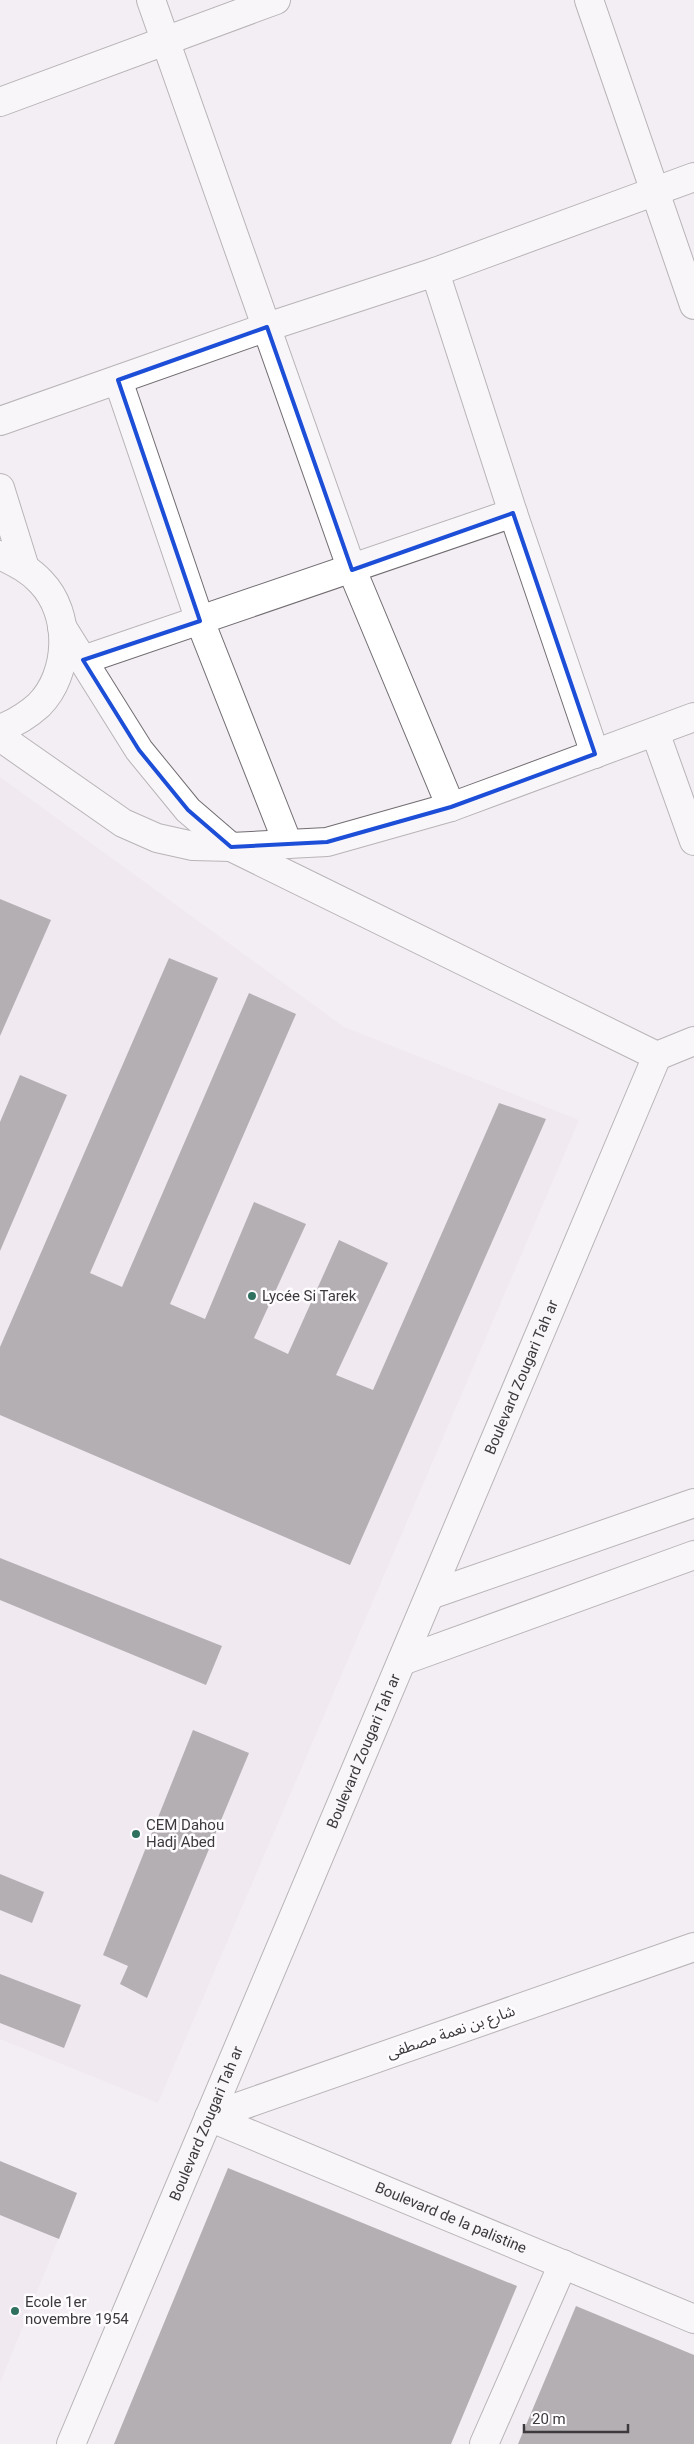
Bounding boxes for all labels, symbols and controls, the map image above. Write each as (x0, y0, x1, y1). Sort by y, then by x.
place label: Lycée Si Tarek (262, 1287, 357, 1305)
marker: Lycée Si Tarek (246, 1290, 258, 1302)
street label: Boulevard Zougari Tah ar (481, 1297, 562, 1457)
street label: Boulevard Zougari Tah ar (323, 1671, 404, 1831)
place label: CEM Dahou Hadj Abed (146, 1816, 224, 1851)
marker: CEM Dahou Hadj Abed (130, 1828, 142, 1840)
street label: شارع بن نعمة مصطفى (385, 2002, 519, 2065)
street label: Boulevard Zougari Tah ar (166, 2043, 247, 2203)
street label: Boulevard de la palistine (372, 2178, 529, 2257)
place label: Ecole 1er novembre 1954 (25, 2293, 129, 2328)
marker: Ecole 1er novembre 1954 (9, 2305, 21, 2317)
scale bar (524, 2402, 628, 2434)
text: 20 m (532, 2410, 566, 2428)

